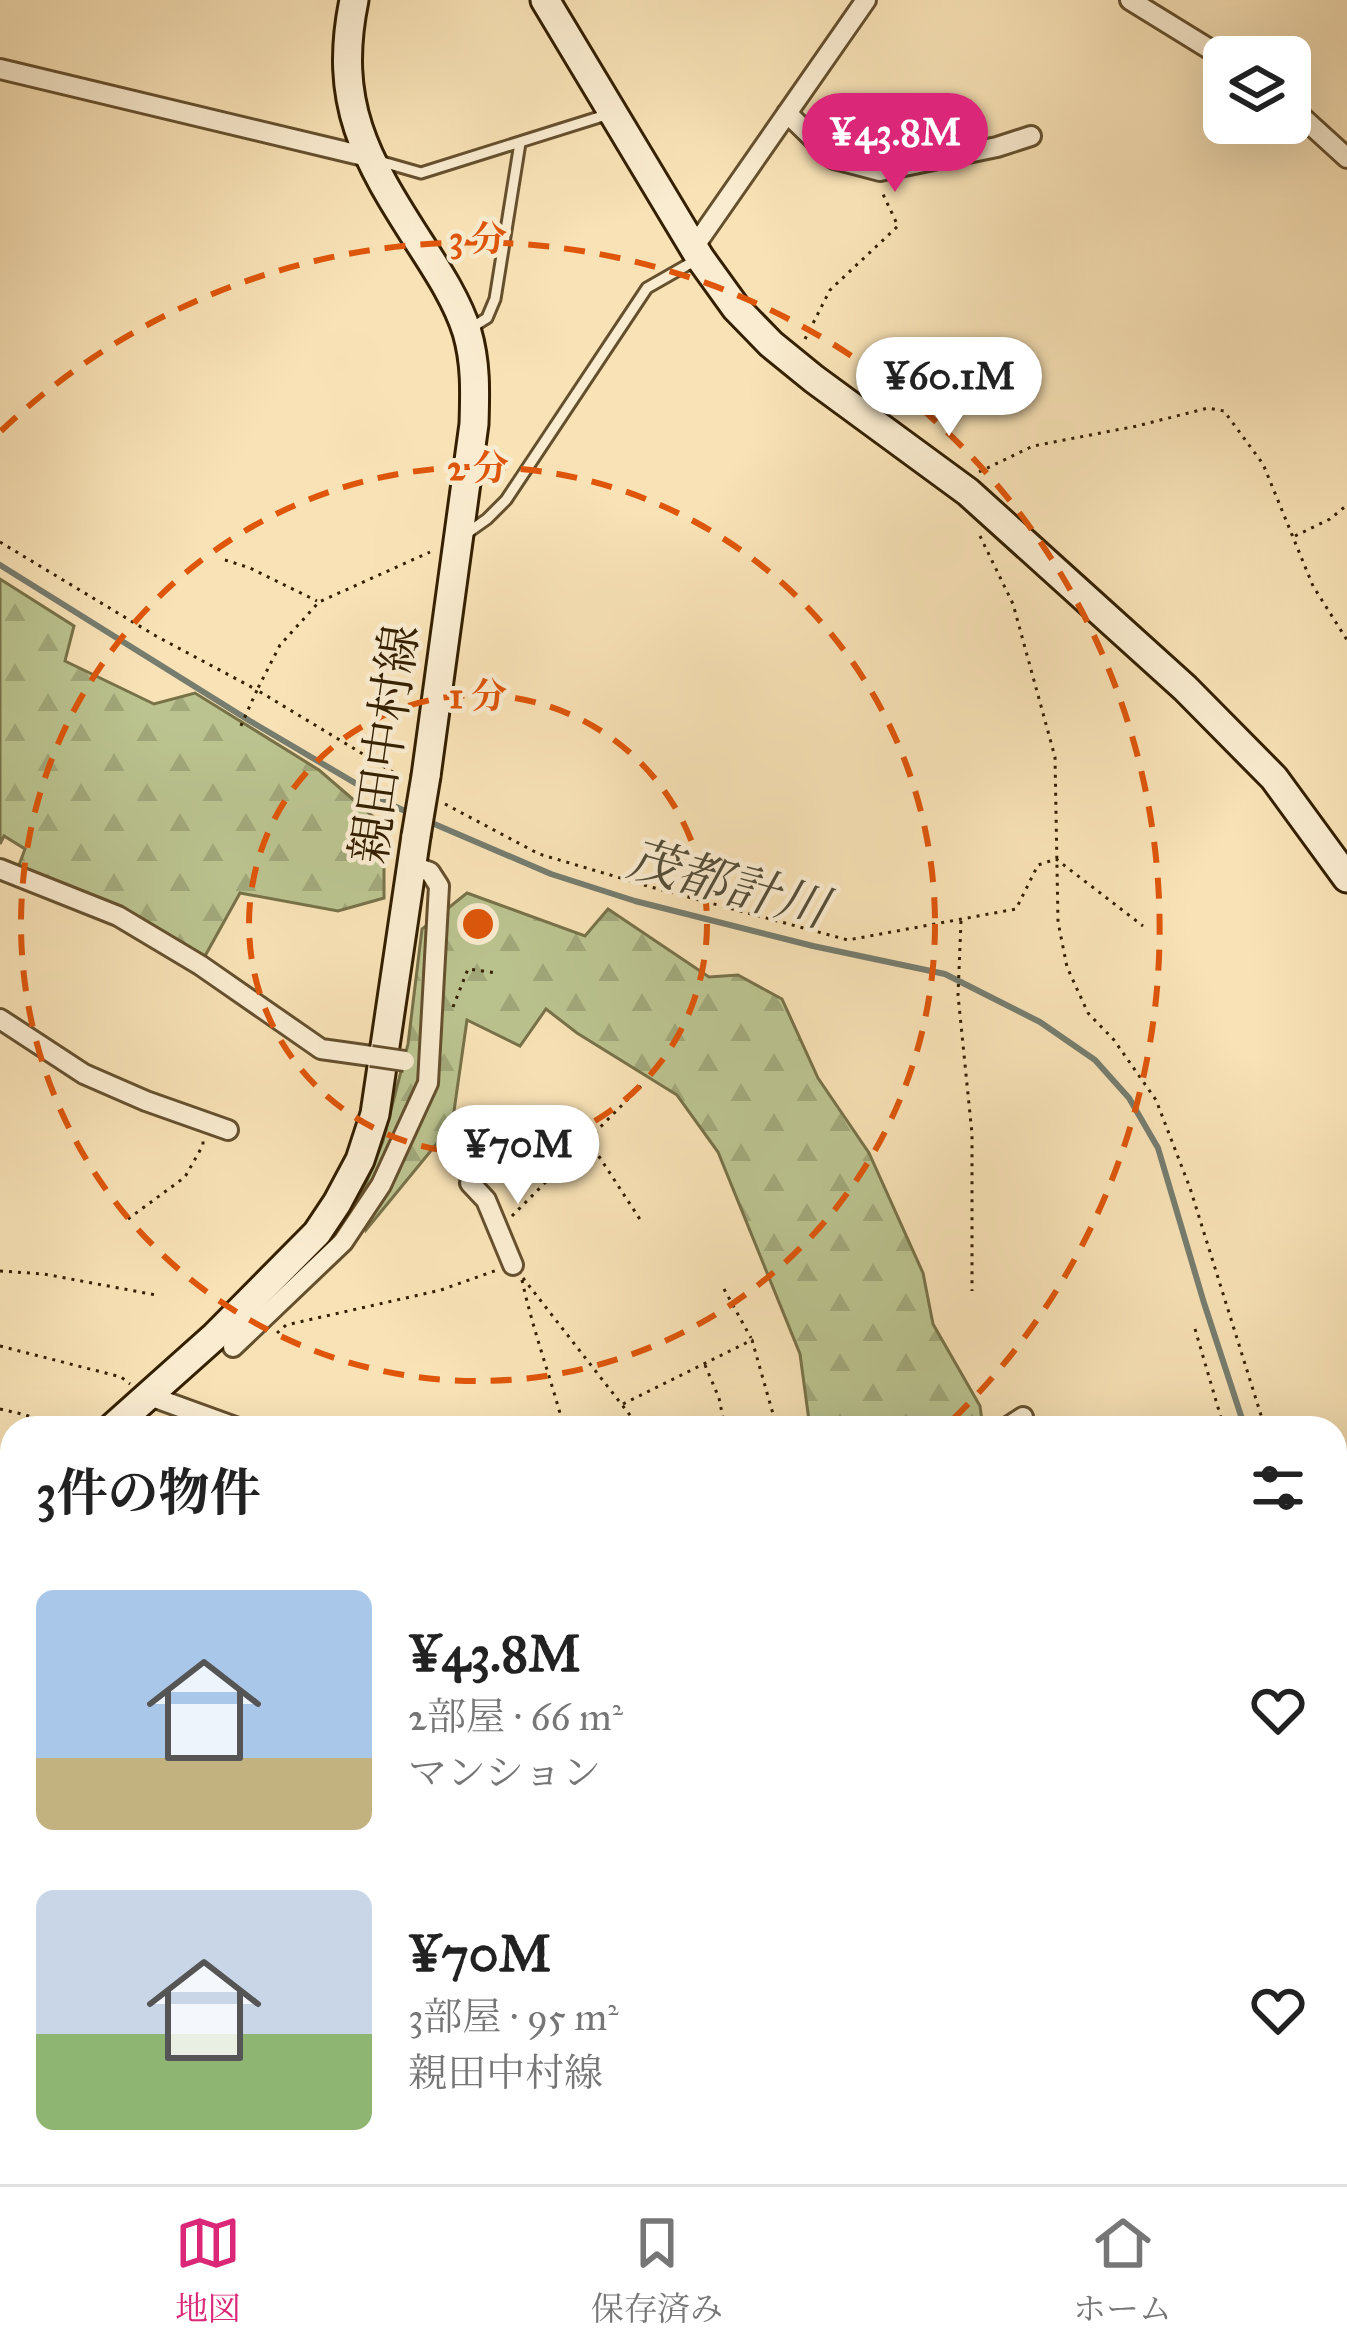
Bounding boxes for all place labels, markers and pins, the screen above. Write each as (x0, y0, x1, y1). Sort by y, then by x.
pin: ¥43.8M (797, 93, 993, 195)
pin: ¥60.1M (851, 337, 1047, 439)
centre of rings (457, 903, 499, 945)
pin: ¥70M (447, 1105, 589, 1207)

